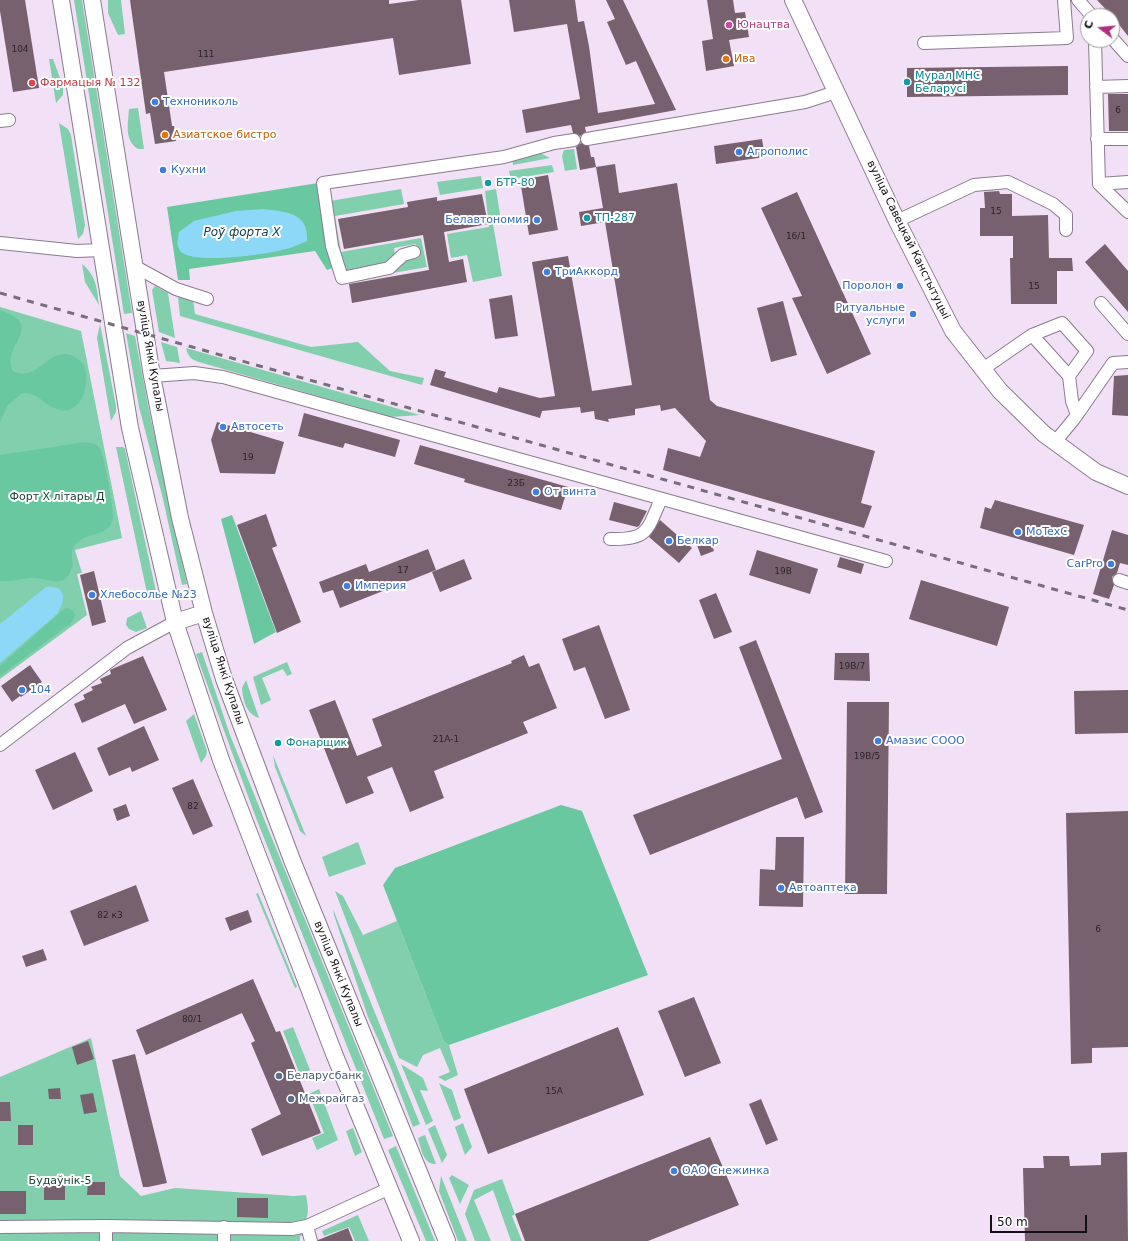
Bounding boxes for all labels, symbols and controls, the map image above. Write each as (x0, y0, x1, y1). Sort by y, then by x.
north arrow (1080, 8, 1120, 48)
place label: Юнацтва (737, 18, 790, 32)
text: С (1082, 19, 1096, 31)
marker: Юнацтва (724, 20, 734, 30)
house number: 104 (11, 45, 29, 55)
house number: 111 (197, 50, 215, 60)
place label: Ива (734, 52, 755, 66)
marker: Ива (721, 54, 731, 64)
place label: Мурал МНС Беларусі (915, 69, 981, 95)
place label: Фармацыя № 132 (40, 76, 140, 90)
marker: Мурал МНС Беларусі (902, 77, 912, 87)
marker: Фармацыя № 132 (27, 78, 37, 88)
place label: Технониколь (163, 95, 238, 109)
marker: Технониколь (150, 97, 160, 107)
house number: 6 (1115, 106, 1121, 116)
place label: Азиатское бистро (173, 128, 276, 142)
marker: Азиатское бистро (160, 130, 170, 140)
place label: Агрополис (747, 145, 808, 159)
marker: Агрополис (734, 147, 744, 157)
street label: вуліца Савецкай Канстытуцыі (864, 158, 952, 322)
place label: Кухни (171, 163, 206, 177)
marker: Кухни (158, 165, 168, 175)
place label: БТР-80 (496, 176, 535, 190)
marker: БТР-80 (483, 178, 493, 188)
house number: 15 (990, 207, 1002, 217)
place label: ТП-287 (595, 211, 635, 225)
place label: Белавтономия (445, 213, 529, 227)
marker: ТП-287 (582, 213, 592, 223)
marker: Белавтономия (532, 215, 542, 225)
water label: Роў форта X (203, 226, 281, 240)
house number: 16/1 (786, 232, 806, 242)
place label: ТриАккорд (555, 265, 618, 279)
marker: ТриАккорд (542, 267, 552, 277)
place label: Поролон (842, 279, 892, 293)
marker: Поролон (895, 281, 905, 291)
house number: 15 (1028, 282, 1040, 292)
street label: вуліца Янкі Купалы (134, 299, 166, 413)
place label: Ритуальные услуги (835, 301, 905, 327)
marker: Ритуальные услуги (908, 309, 918, 319)
place label: Автосеть (231, 420, 284, 434)
marker: Автосеть (218, 422, 228, 432)
house number: 19 (242, 453, 254, 463)
house number: 23Б (507, 479, 525, 489)
place label: От винта (544, 485, 597, 499)
marker: От винта (531, 487, 541, 497)
park label: Форт X літары Д (9, 490, 105, 504)
place label: MoTexC (1026, 525, 1068, 539)
marker: MoTexC (1013, 527, 1023, 537)
place label: Белкар (677, 534, 719, 548)
marker: Белкар (664, 536, 674, 546)
place label: CarPro (1067, 557, 1103, 571)
marker: CarPro (1106, 559, 1116, 569)
house number: 17 (397, 566, 409, 576)
house number: 19В (774, 567, 792, 577)
place label: Империя (355, 579, 406, 593)
marker: Империя (342, 581, 352, 591)
place label: Хлебосолье №23 (100, 588, 197, 602)
marker: Хлебосолье №23 (87, 590, 97, 600)
street label: вуліца Янкі Купалы (199, 615, 247, 727)
house number: 19В/7 (839, 662, 865, 672)
place label: 104 (30, 683, 51, 697)
marker: 104 (17, 685, 27, 695)
place label: Амазис СООО (886, 734, 965, 748)
house number: 21А-1 (433, 735, 459, 745)
place label: Фонарщик (286, 736, 347, 750)
marker: Амазис СООО (873, 736, 883, 746)
marker: Фонарщик (273, 738, 283, 748)
house number: 19В/5 (854, 752, 880, 762)
house number: 82 (187, 802, 199, 812)
place label: Автоаптека (789, 881, 857, 895)
marker: Автоаптека (776, 883, 786, 893)
house number: 82 к3 (97, 911, 123, 921)
street label: вуліца Янкі Купалы (311, 919, 365, 1029)
house number: 6 (1095, 925, 1101, 935)
house number: 80/1 (182, 1015, 202, 1025)
place label: Беларусбанк (287, 1069, 362, 1083)
marker: Беларусбанк (274, 1071, 284, 1081)
house number: 15А (545, 1087, 563, 1097)
place label: Межрайгаз (299, 1092, 364, 1106)
marker: Межрайгаз (286, 1094, 296, 1104)
place label: ОАО Снежинка (682, 1164, 770, 1178)
marker: ОАО Снежинка (669, 1166, 679, 1176)
park label: Будаўнік-5 (29, 1174, 91, 1188)
scale bar (992, 1207, 1089, 1233)
text: 50 m (997, 1215, 1028, 1229)

